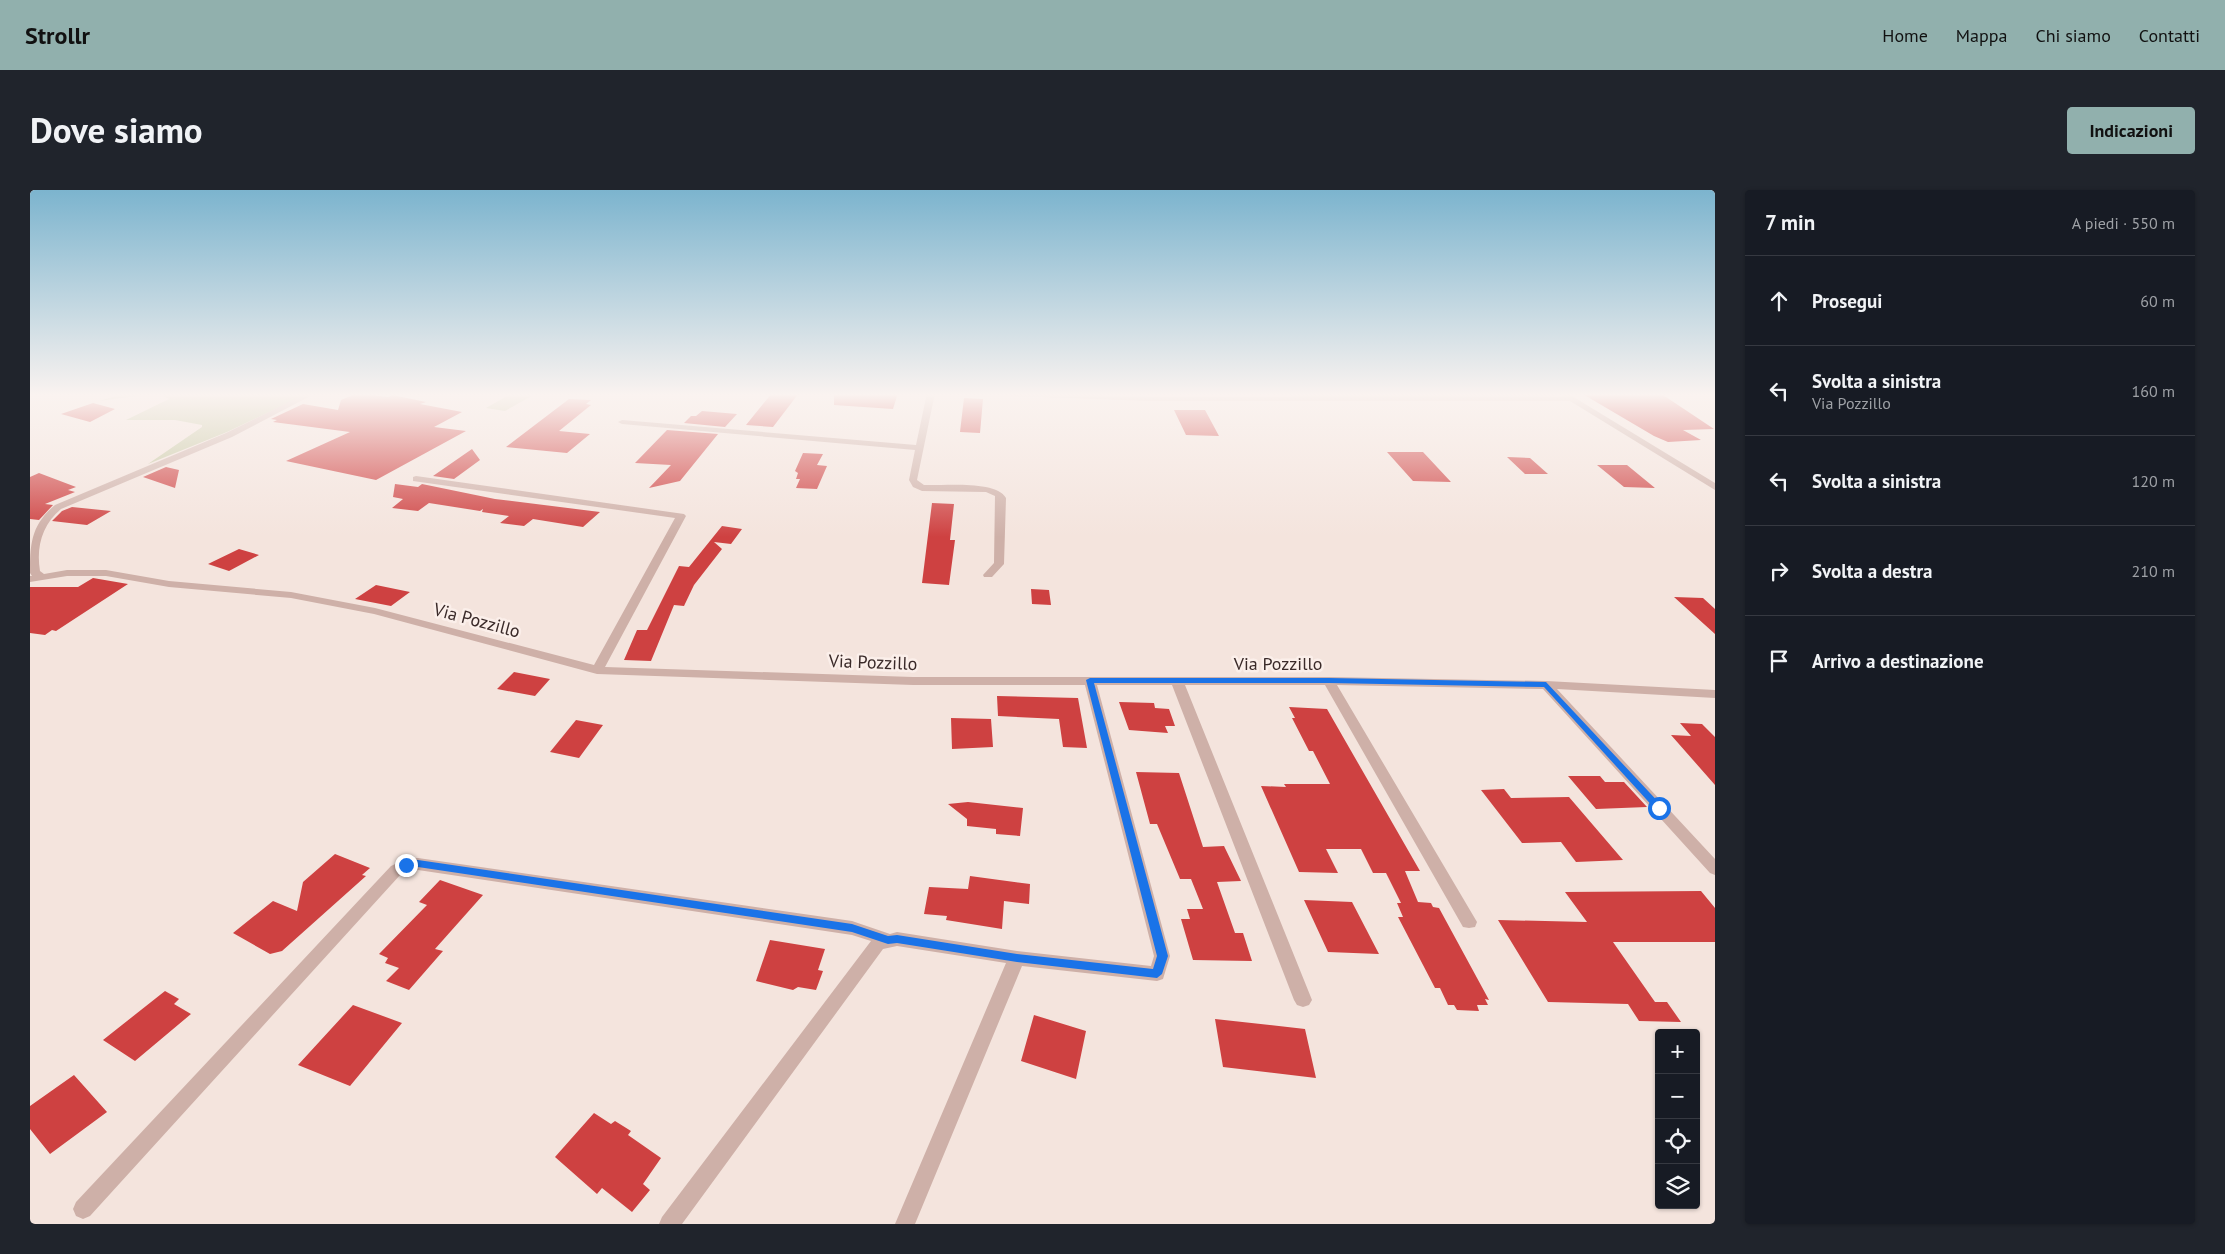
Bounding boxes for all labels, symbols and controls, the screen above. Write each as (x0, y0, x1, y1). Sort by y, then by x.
text: Strollr (25, 20, 90, 51)
text: Home (1882, 24, 1928, 47)
text: Mappa (1956, 24, 2007, 47)
text: Chi siamo (2035, 24, 2111, 47)
text: Contatti (2139, 24, 2200, 47)
text: Dove siamo (30, 107, 203, 153)
button: Indicazioni (2067, 107, 2195, 154)
text: 7 min (1765, 209, 1815, 236)
text: A piedi · 550 m (2072, 213, 2175, 233)
icon: ahead (1765, 287, 1793, 315)
text: Prosegui (1812, 289, 1882, 313)
text: 60 m (2140, 291, 2175, 311)
text: Svolta a sinistra (1812, 369, 1941, 393)
icon: left (1765, 377, 1793, 405)
text: 160 m (2132, 381, 2175, 401)
text: Via Pozzillo (1812, 393, 1891, 413)
icon: left (1765, 467, 1793, 495)
text: Svolta a sinistra (1812, 469, 1941, 493)
text: 120 m (2132, 471, 2175, 491)
icon: right (1765, 557, 1793, 585)
text: Svolta a destra (1812, 559, 1933, 583)
text: 210 m (2132, 561, 2175, 581)
street label: Via Pozzillo (430, 597, 523, 643)
icon: arrive (1765, 647, 1793, 675)
street label: Via Pozzillo (827, 649, 918, 675)
text: Arrivo a destinazione (1812, 649, 1984, 673)
street label: Via Pozzillo (1233, 652, 1322, 675)
route start (1648, 797, 1671, 820)
route end (395, 854, 418, 877)
map controls (1655, 1029, 1700, 1209)
button: + (1655, 1029, 1700, 1074)
button: − (1655, 1074, 1700, 1119)
button: locate (1655, 1119, 1700, 1164)
button: layers (1655, 1164, 1700, 1209)

